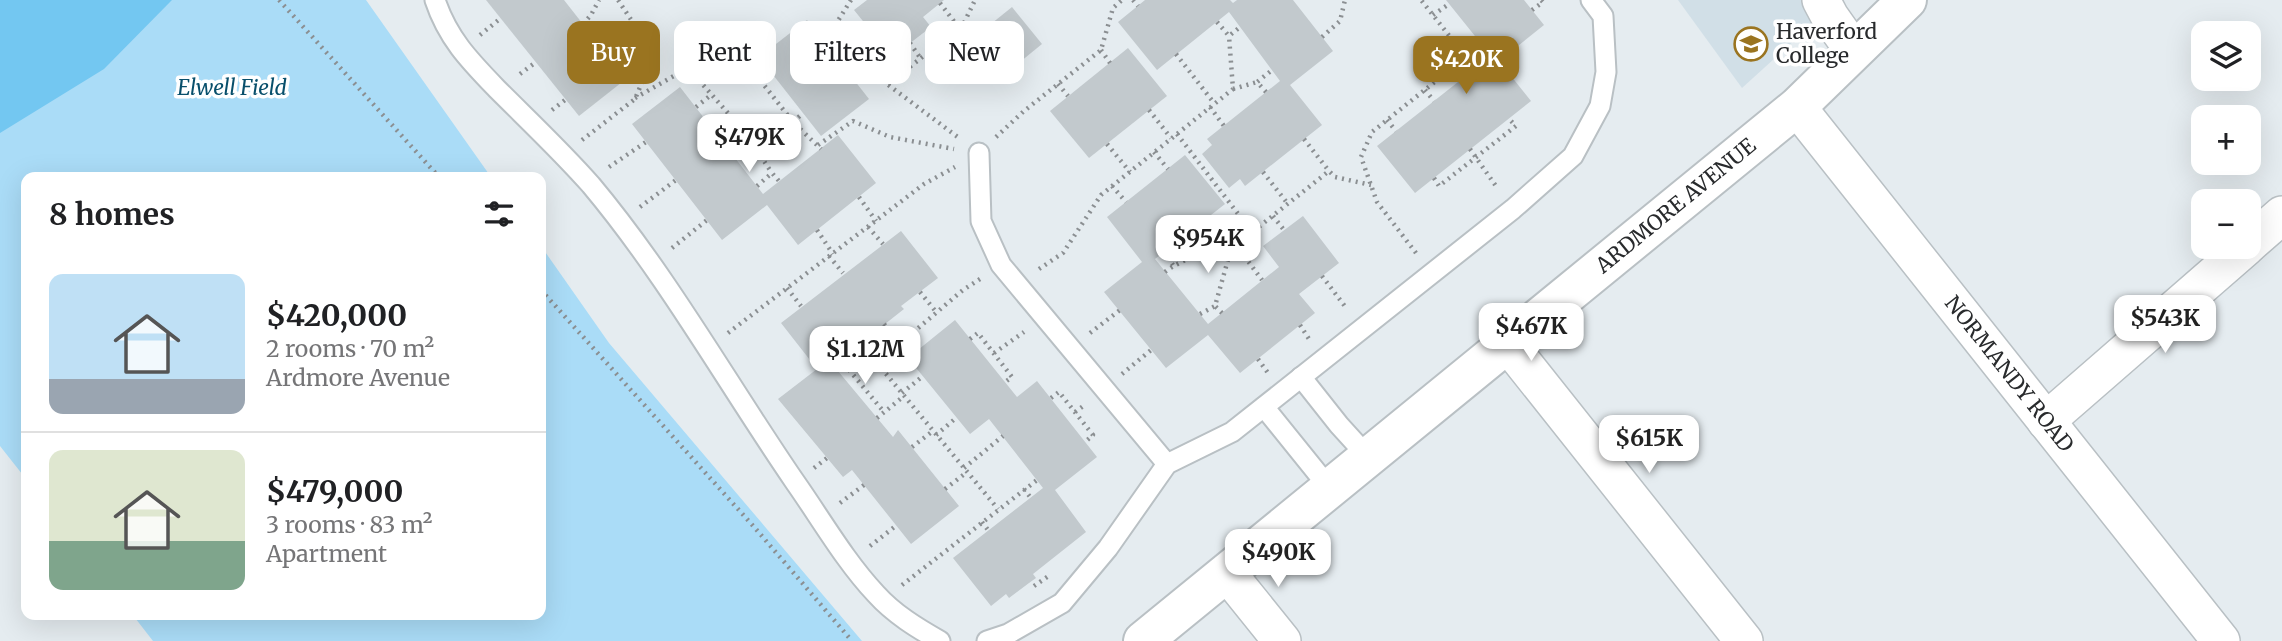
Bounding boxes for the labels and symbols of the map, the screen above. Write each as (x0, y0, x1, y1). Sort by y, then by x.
place label: Haverford College (1776, 18, 1877, 69)
school or university icon: Haverford College (1732, 25, 1770, 63)
pin: $420K (1417, 36, 1515, 96)
park label: Elwell Field (177, 74, 287, 101)
pin: $479K (700, 114, 798, 174)
street label: ARDMORE AVENUE (1589, 132, 1762, 279)
pin: $954K (1159, 216, 1257, 275)
street label: NORMANDY ROAD (1939, 290, 2080, 458)
pin: $543K (2116, 296, 2214, 355)
pin: $467K (1482, 304, 1580, 363)
pin: $1.12M (808, 326, 922, 386)
pin: $615K (1600, 416, 1698, 475)
pin: $490K (1229, 530, 1327, 589)

